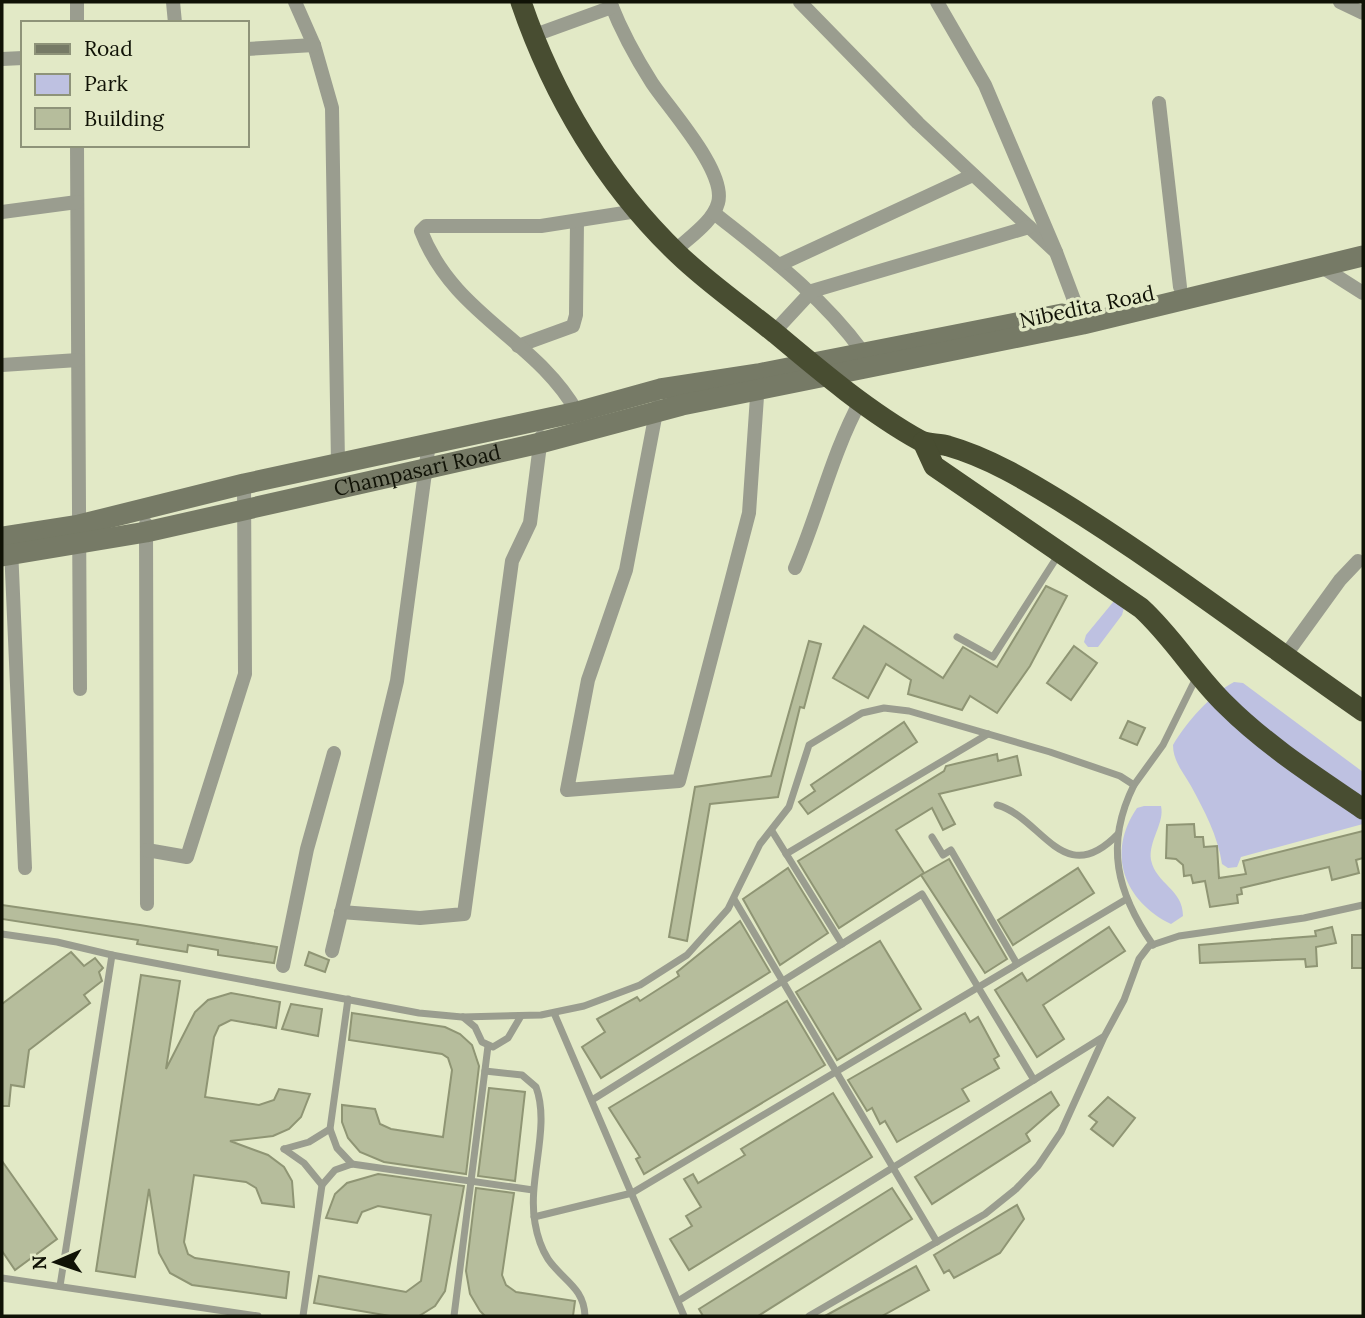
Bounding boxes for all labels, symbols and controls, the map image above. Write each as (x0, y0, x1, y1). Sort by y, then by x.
legend (21, 21, 248, 147)
text: Road (84, 35, 133, 62)
text: Park (84, 70, 128, 97)
text: Building (84, 105, 164, 132)
street label: Nibedita Road (1017, 279, 1157, 334)
street label: Champasari Road (331, 438, 503, 502)
north arrow (21, 1227, 91, 1297)
text: N (27, 1255, 51, 1270)

